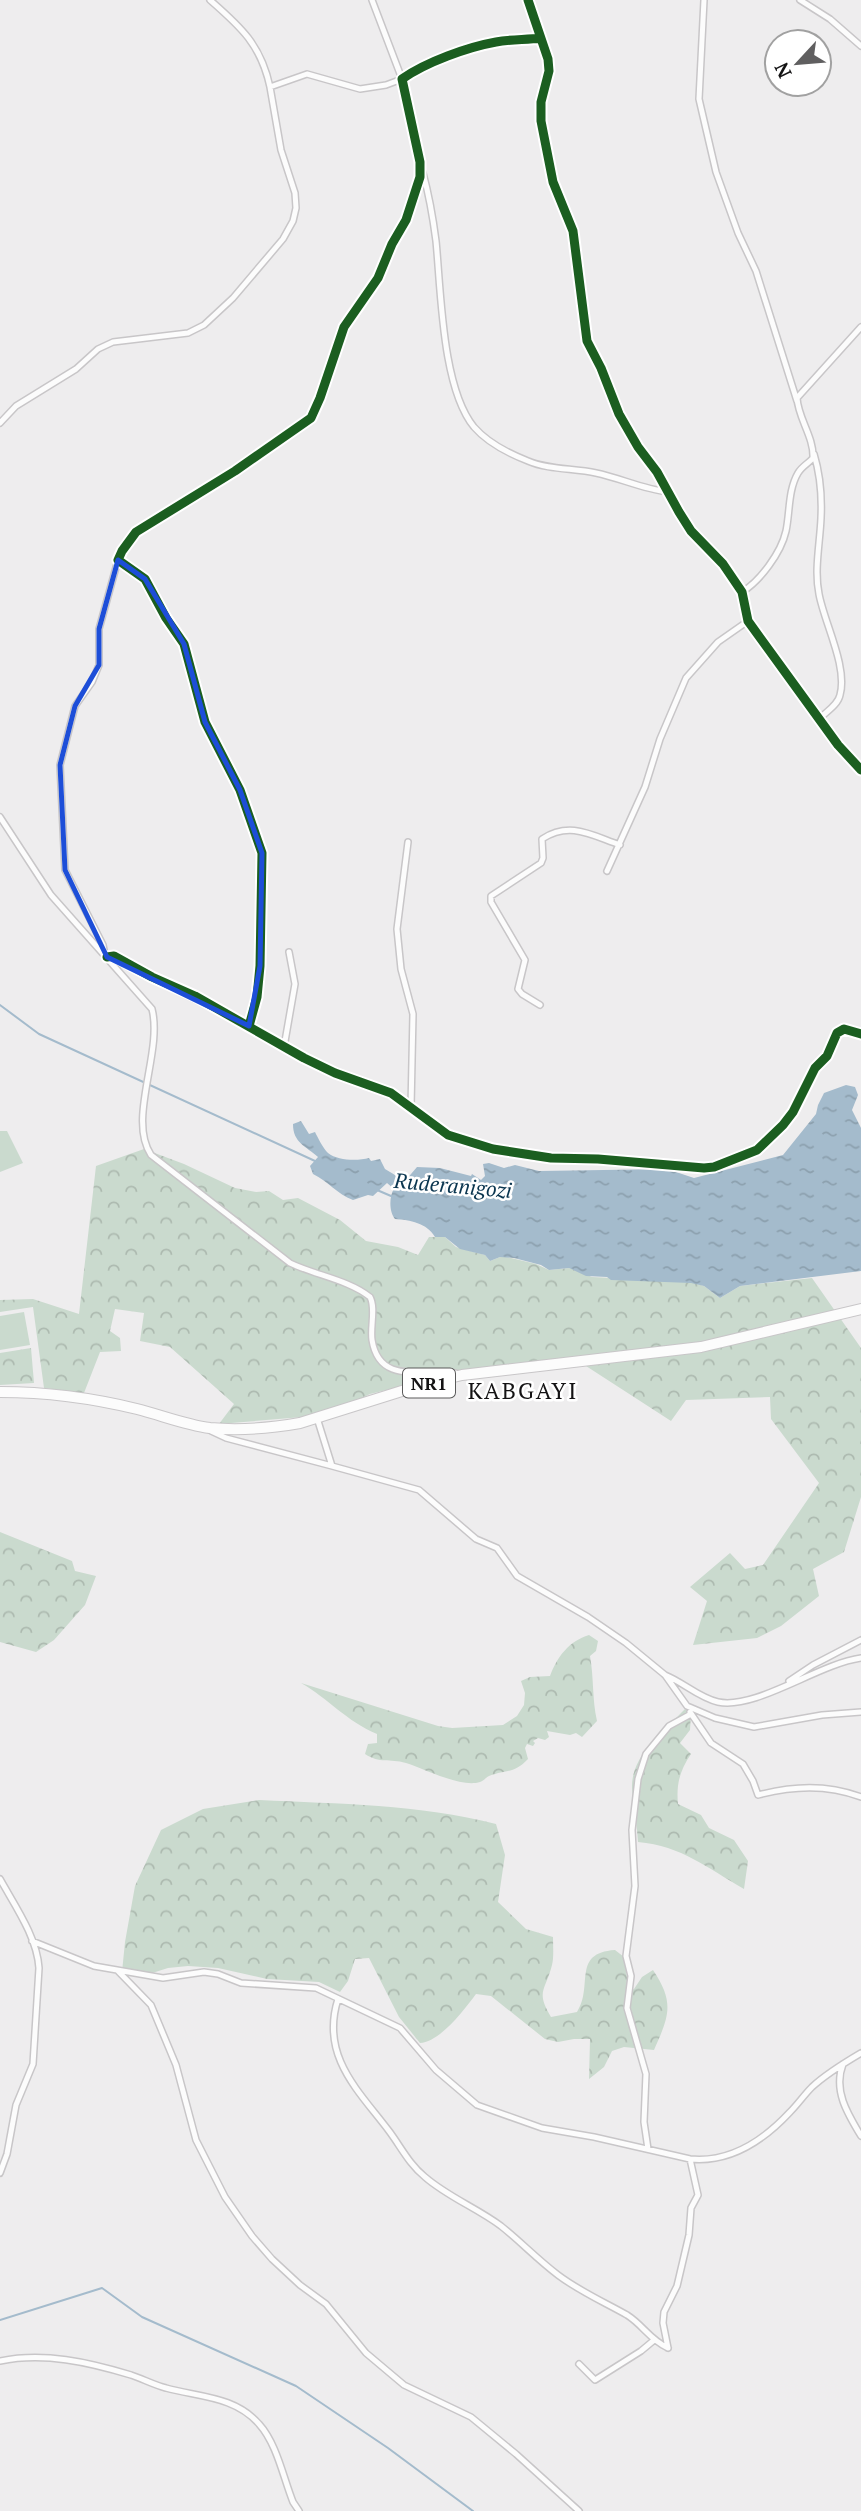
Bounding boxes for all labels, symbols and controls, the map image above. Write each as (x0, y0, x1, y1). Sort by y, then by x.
north arrow (763, 28, 833, 98)
text: N (768, 58, 797, 83)
water label: Ruderanigozi (392, 1166, 513, 1204)
road number: NR1 (403, 1368, 455, 1398)
district label: KABGAYI (468, 1375, 578, 1406)

